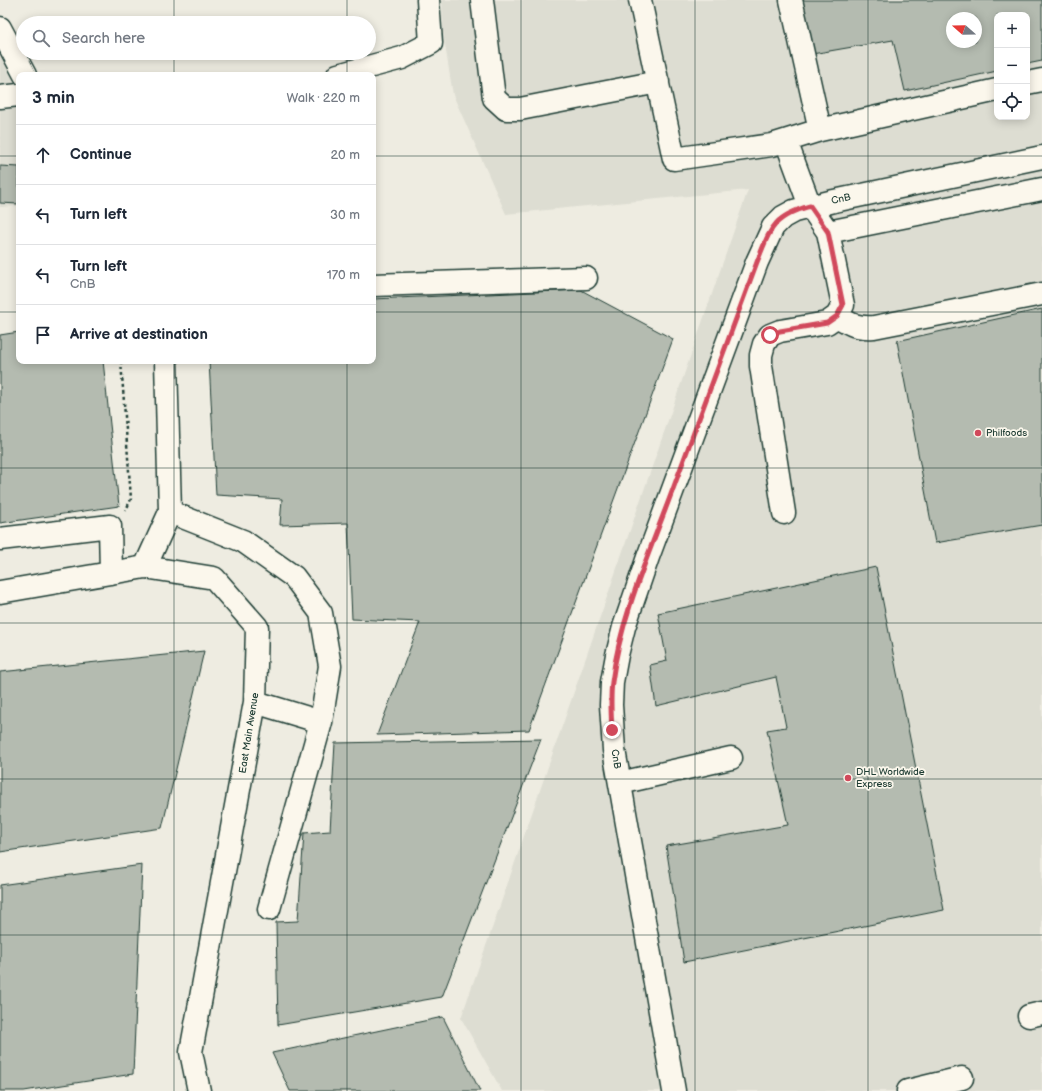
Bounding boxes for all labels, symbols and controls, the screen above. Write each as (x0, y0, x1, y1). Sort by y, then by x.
north arrow (946, 12, 982, 48)
map controls (994, 12, 1030, 120)
button: + (994, 12, 1030, 48)
search box (16, 16, 376, 60)
icon: search (30, 27, 52, 49)
text: Search here (62, 29, 145, 48)
button: − (994, 48, 1030, 84)
button: locate (994, 84, 1030, 120)
text: 3 min (32, 88, 75, 108)
text: Walk · 220 m (287, 90, 360, 106)
icon: ahead (32, 144, 54, 166)
text: Continue (70, 145, 132, 164)
text: 20 m (330, 147, 360, 163)
street label: CnB (830, 191, 852, 207)
icon: left (32, 204, 54, 226)
text: Turn left (70, 205, 127, 224)
text: 30 m (330, 207, 360, 223)
text: Turn left (70, 257, 127, 276)
icon: left (32, 264, 54, 286)
text: 170 m (327, 267, 360, 283)
text: CnB (70, 276, 95, 292)
icon: arrive (32, 324, 54, 346)
text: Arrive at destination (70, 325, 208, 344)
route start (761, 326, 779, 344)
place label: Philfoods (986, 427, 1027, 439)
marker: Philfoods (973, 428, 983, 438)
street label: East Main Avenue (237, 692, 261, 774)
route end (603, 721, 621, 739)
street label: CnB (609, 748, 623, 770)
place label: DHL Worldwide Express (856, 766, 925, 790)
marker: DHL Worldwide Express (843, 773, 853, 783)

